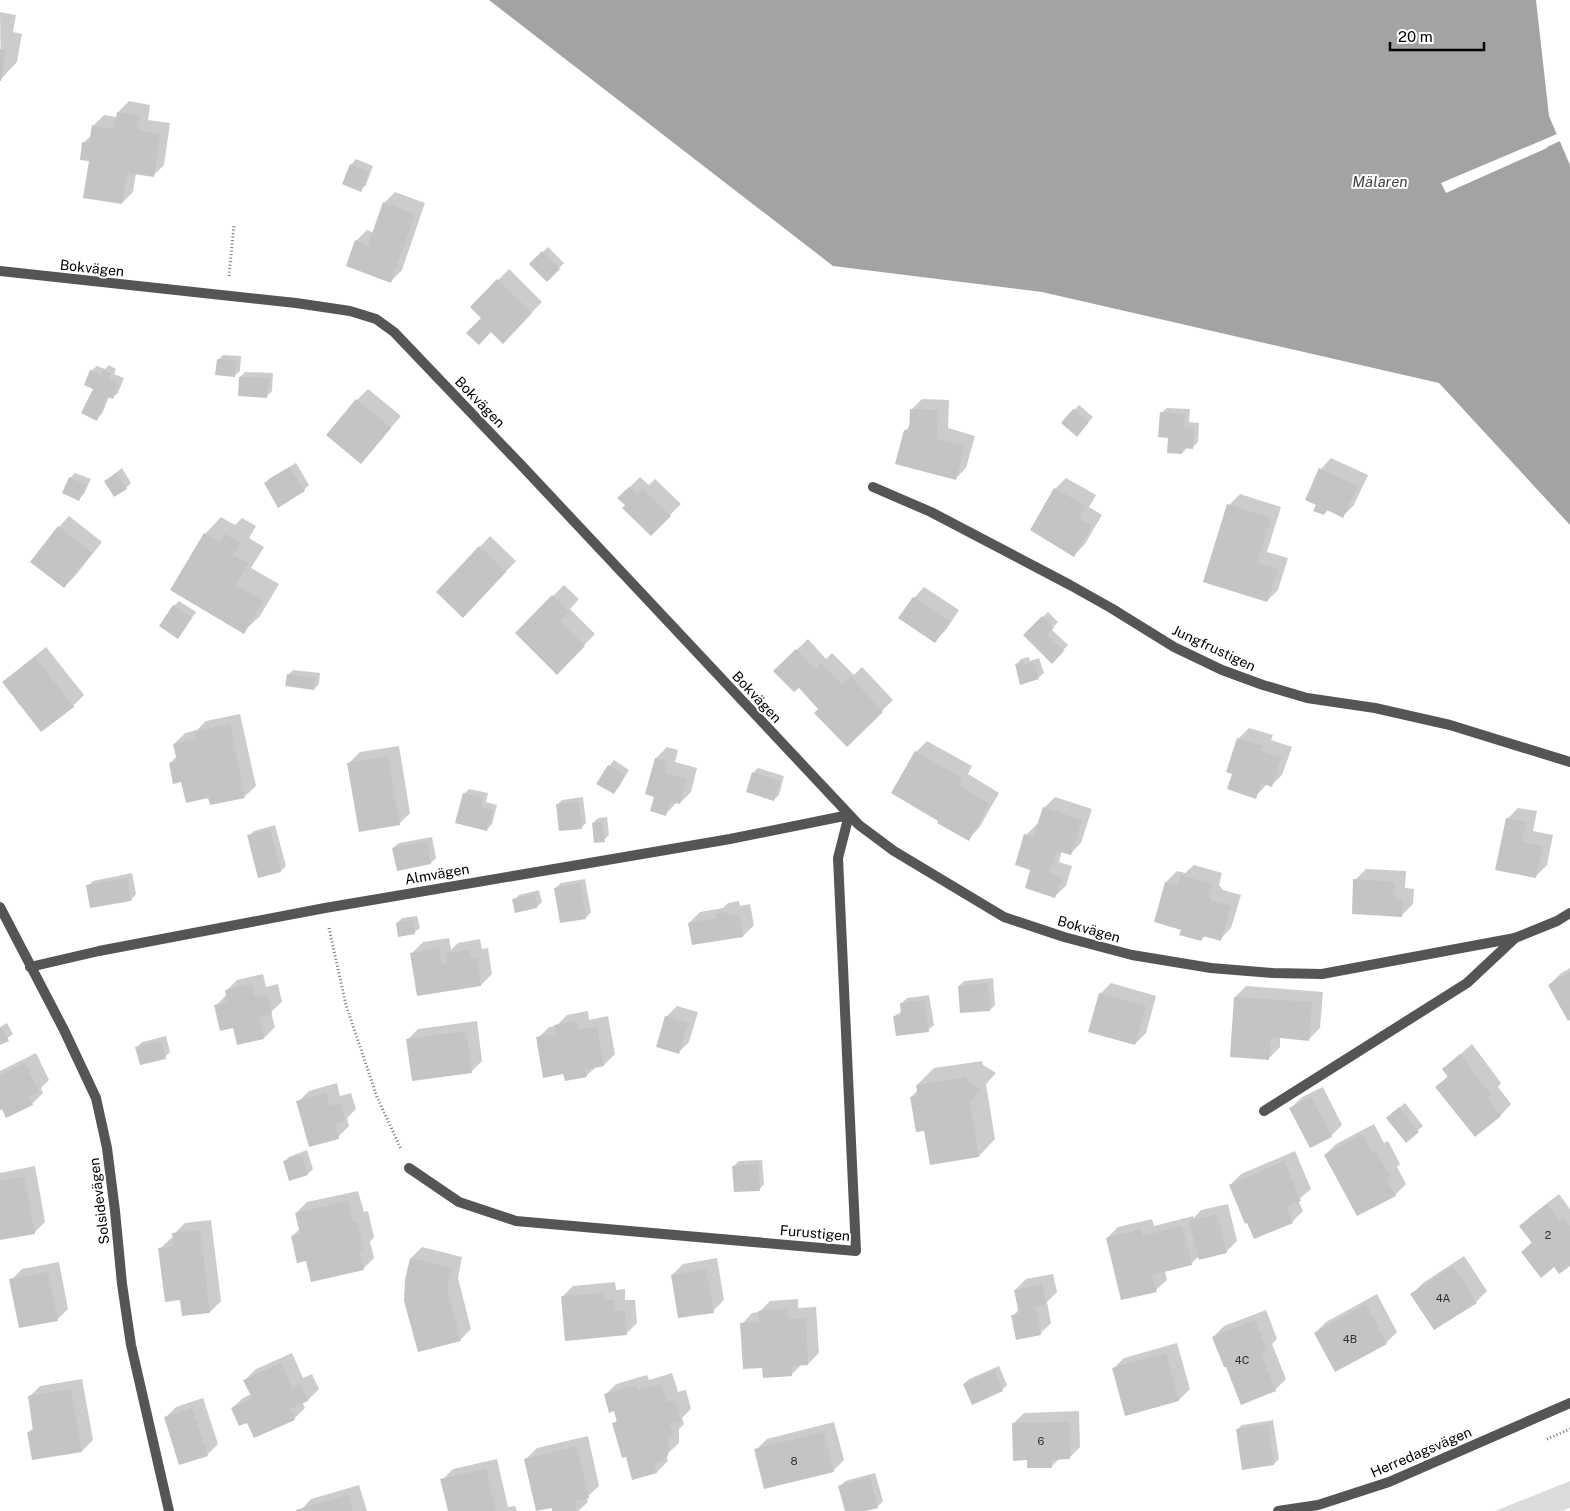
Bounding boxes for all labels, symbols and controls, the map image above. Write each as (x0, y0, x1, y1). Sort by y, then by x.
scale bar (1390, 20, 1484, 52)
text: 20 m (1398, 28, 1433, 45)
water label: Mälaren (1352, 173, 1408, 190)
street label: Bokvägen (59, 257, 125, 279)
street label: Bokvägen (452, 373, 508, 431)
street label: Jungfrustigen (1170, 622, 1258, 674)
street label: Bokvägen (729, 668, 785, 726)
street label: Almvägen (404, 860, 470, 888)
street label: Bokvägen (1056, 912, 1122, 946)
street label: Solsidevägen (86, 1157, 112, 1245)
street label: Furustigen (779, 1222, 851, 1244)
house number: 2 (1545, 1229, 1552, 1241)
house number: 4A (1436, 1292, 1451, 1304)
house number: 4B (1343, 1333, 1357, 1345)
house number: 4C (1235, 1354, 1249, 1366)
street label: Herredagsvägen (1368, 1424, 1474, 1480)
house number: 6 (1038, 1435, 1045, 1447)
house number: 8 (790, 1455, 798, 1467)

